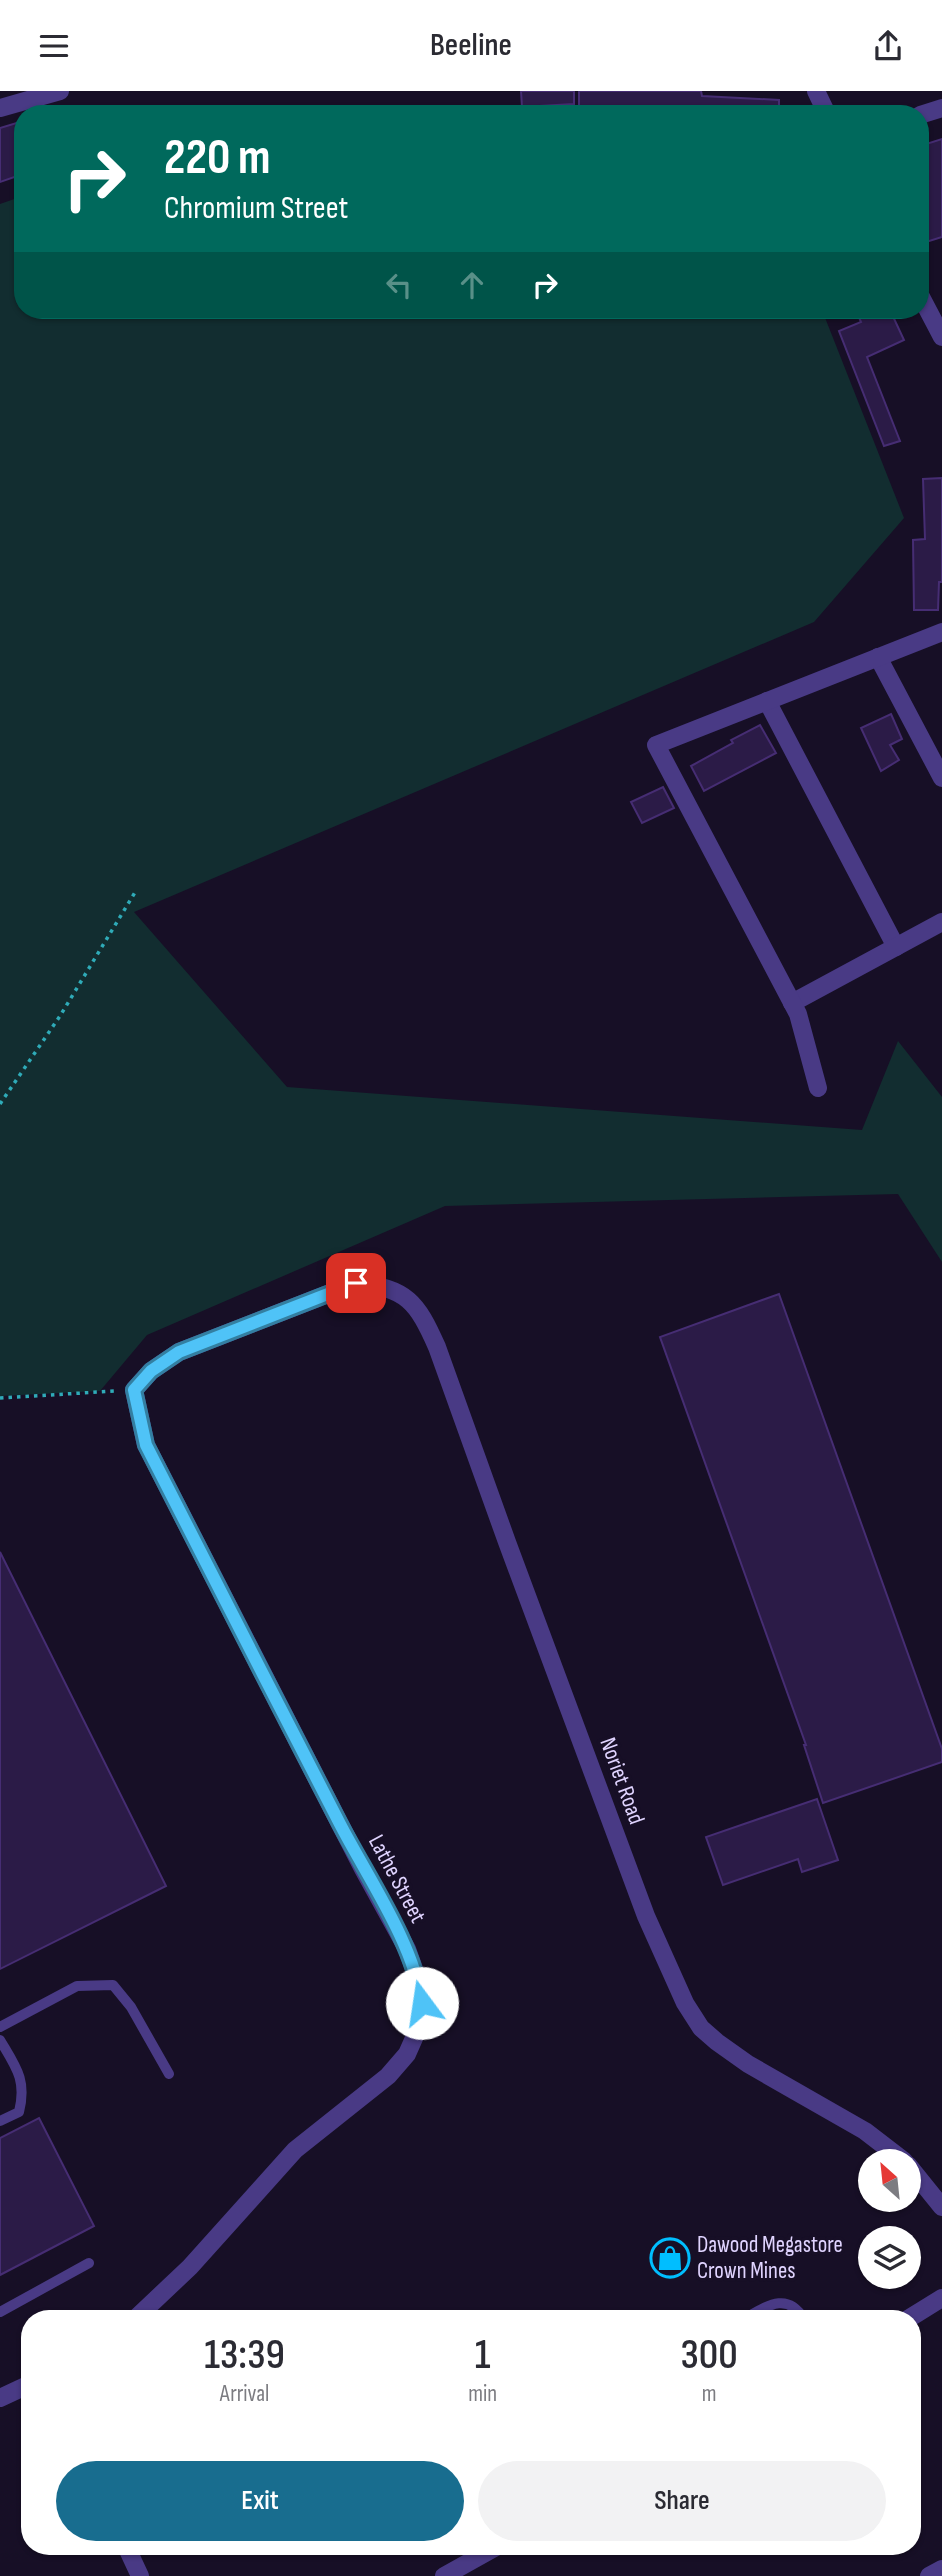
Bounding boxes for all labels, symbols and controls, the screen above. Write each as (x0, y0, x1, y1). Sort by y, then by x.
text: Beeline (430, 26, 512, 65)
icon: menu (35, 27, 73, 65)
icon: share (869, 27, 907, 65)
text: 220 m (164, 129, 270, 188)
icon: right (49, 133, 140, 224)
text: Chromium Street (164, 189, 348, 228)
icon: left (380, 266, 418, 304)
icon: ahead (453, 266, 491, 304)
icon: right (526, 266, 564, 304)
pin (326, 1253, 386, 1313)
icon: arrive (337, 1264, 375, 1302)
street label: Noriet Road (593, 1734, 651, 1828)
street label: Lathe Street (362, 1830, 432, 1928)
position arrow (385, 1966, 459, 2040)
north arrow (858, 2149, 920, 2212)
map controls (858, 2149, 921, 2289)
button: layers (858, 2226, 921, 2289)
place label: Dawood Megastore Crown Mines (697, 2231, 843, 2285)
shop icon: Dawood Megastore Crown Mines (649, 2237, 691, 2279)
text: 13:39 (204, 2330, 285, 2381)
text: 1 (475, 2330, 490, 2381)
text: 300 (680, 2330, 738, 2381)
text: Arrival (220, 2380, 269, 2408)
text: min (468, 2380, 497, 2408)
text: m (702, 2380, 716, 2408)
button: Exit (56, 2461, 464, 2541)
button: Share (478, 2461, 886, 2541)

